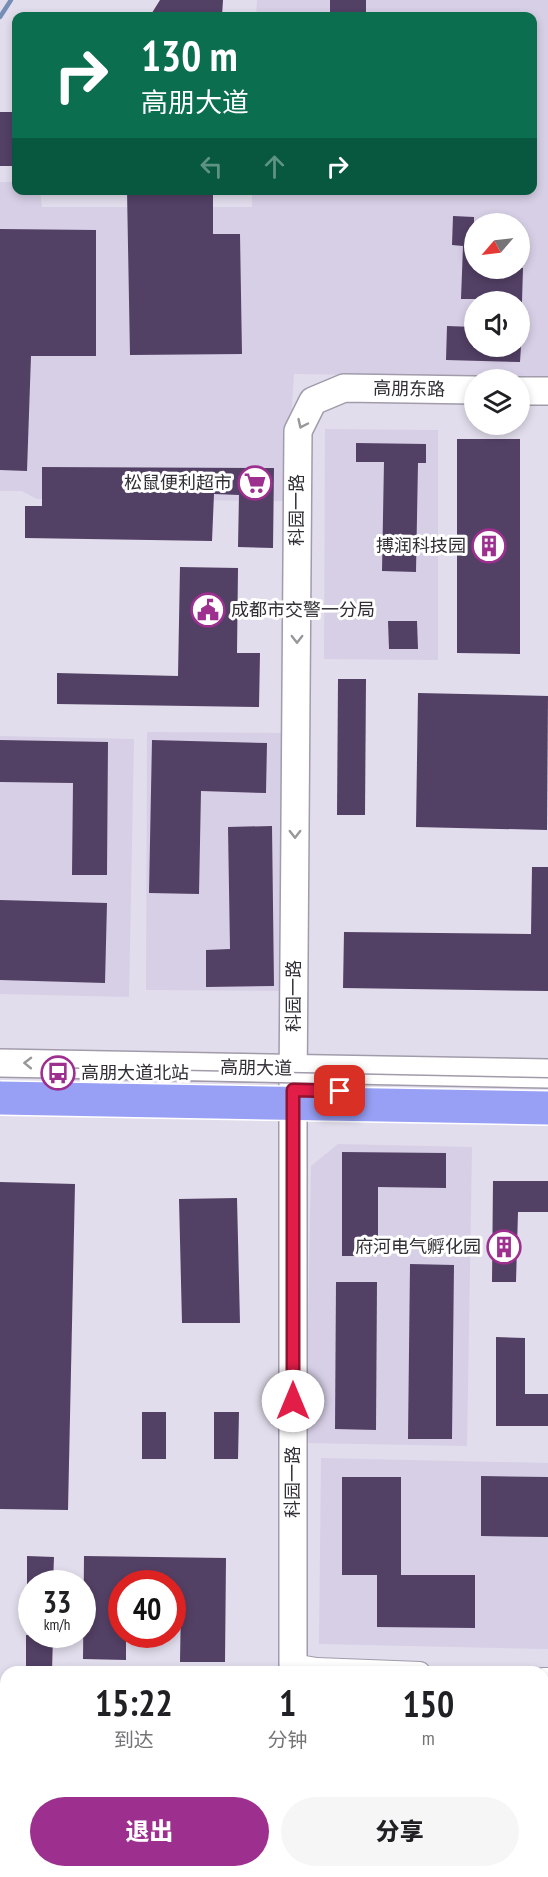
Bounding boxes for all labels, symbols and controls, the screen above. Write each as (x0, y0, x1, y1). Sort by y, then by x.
text: 130 m (141, 28, 238, 83)
icon: right (42, 36, 120, 114)
text: 高朋大道 (141, 85, 249, 119)
icon: left (195, 150, 228, 183)
icon: ahead (258, 150, 291, 183)
icon: right (321, 150, 354, 183)
north arrow (464, 213, 530, 279)
map controls (464, 213, 530, 435)
button: sound (464, 291, 530, 357)
button: layers (464, 369, 530, 435)
street label: 高朋东路 (373, 376, 445, 401)
one-way arrow (298, 417, 310, 428)
supermarket icon: 松鼠便利超市 (237, 465, 273, 501)
place label: 松鼠便利超市 (124, 471, 232, 494)
street label: 科园一路 (285, 474, 308, 546)
building icon: 搏润科技园 (471, 528, 507, 564)
place label: 搏润科技园 (376, 534, 466, 557)
public building icon: 成都市交警一分局 (190, 592, 226, 628)
place label: 成都市交警一分局 (231, 598, 375, 621)
one-way arrow (291, 634, 303, 643)
one-way arrow (289, 829, 302, 838)
street label: 科园一路 (282, 960, 305, 1032)
bus stop icon: 高朋大道北站 (40, 1055, 76, 1091)
street label: 高朋大道 (220, 1055, 292, 1080)
one-way arrow (23, 1057, 32, 1069)
place label: 高朋大道北站 (81, 1061, 189, 1084)
pin (314, 1065, 365, 1116)
icon: arrive (323, 1074, 356, 1107)
building icon: 府河电气孵化园 (486, 1229, 522, 1265)
place label: 府河电气孵化园 (355, 1235, 481, 1258)
position arrow (261, 1369, 325, 1433)
street label: 科园一路 (281, 1446, 304, 1518)
speed limit sign: 40 (108, 1570, 186, 1648)
text: 33 (43, 1582, 71, 1621)
text: km/h (44, 1615, 70, 1634)
text: 15:22 (95, 1679, 173, 1726)
text: 1 (279, 1679, 296, 1726)
text: 150 (403, 1680, 454, 1727)
text: m (422, 1725, 435, 1751)
text: 到达 (114, 1727, 154, 1753)
text: 分钟 (268, 1727, 308, 1753)
button: 退出 (30, 1797, 269, 1866)
button: 分享 (281, 1797, 519, 1866)

